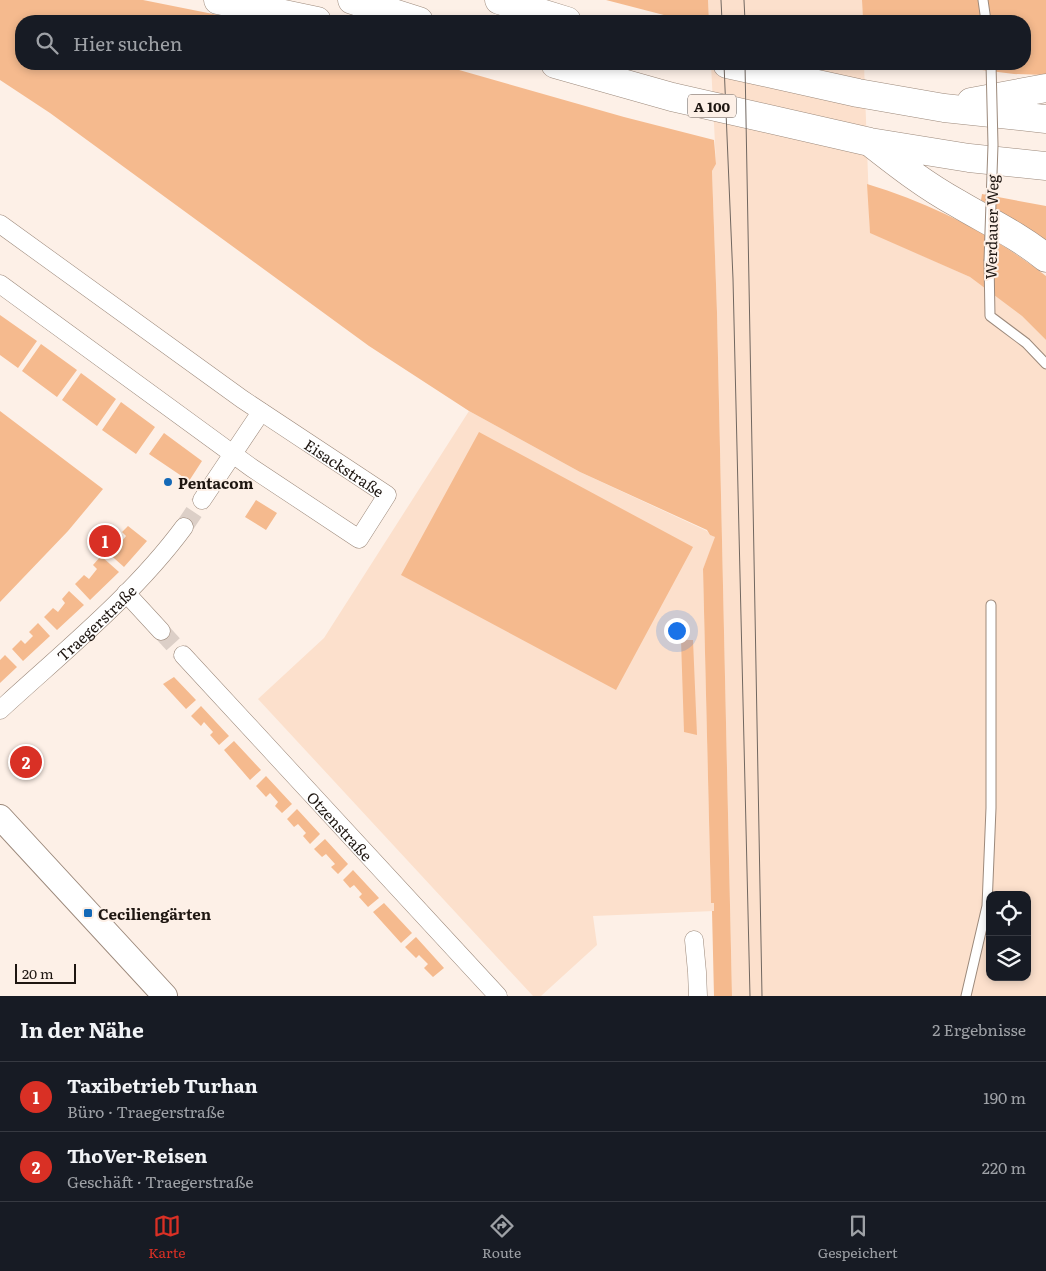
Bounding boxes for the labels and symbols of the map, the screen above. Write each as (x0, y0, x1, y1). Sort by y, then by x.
road number: A 100 (688, 94, 736, 118)
street label: Werdauer Weg (979, 174, 1003, 280)
street label: Eisackstraße (300, 432, 389, 502)
place label: Pentacom (178, 471, 253, 494)
marker: Pentacom (162, 476, 174, 488)
pin: 1 (89, 522, 121, 560)
street label: Traegerstraße (51, 579, 141, 666)
your location (664, 618, 690, 644)
pin: 2 (10, 743, 42, 781)
street label: Otzenstraße (302, 785, 379, 866)
place label: Ceciliengärten (98, 902, 212, 925)
marker: Ceciliengärten (82, 907, 94, 919)
scale bar (15, 961, 76, 984)

